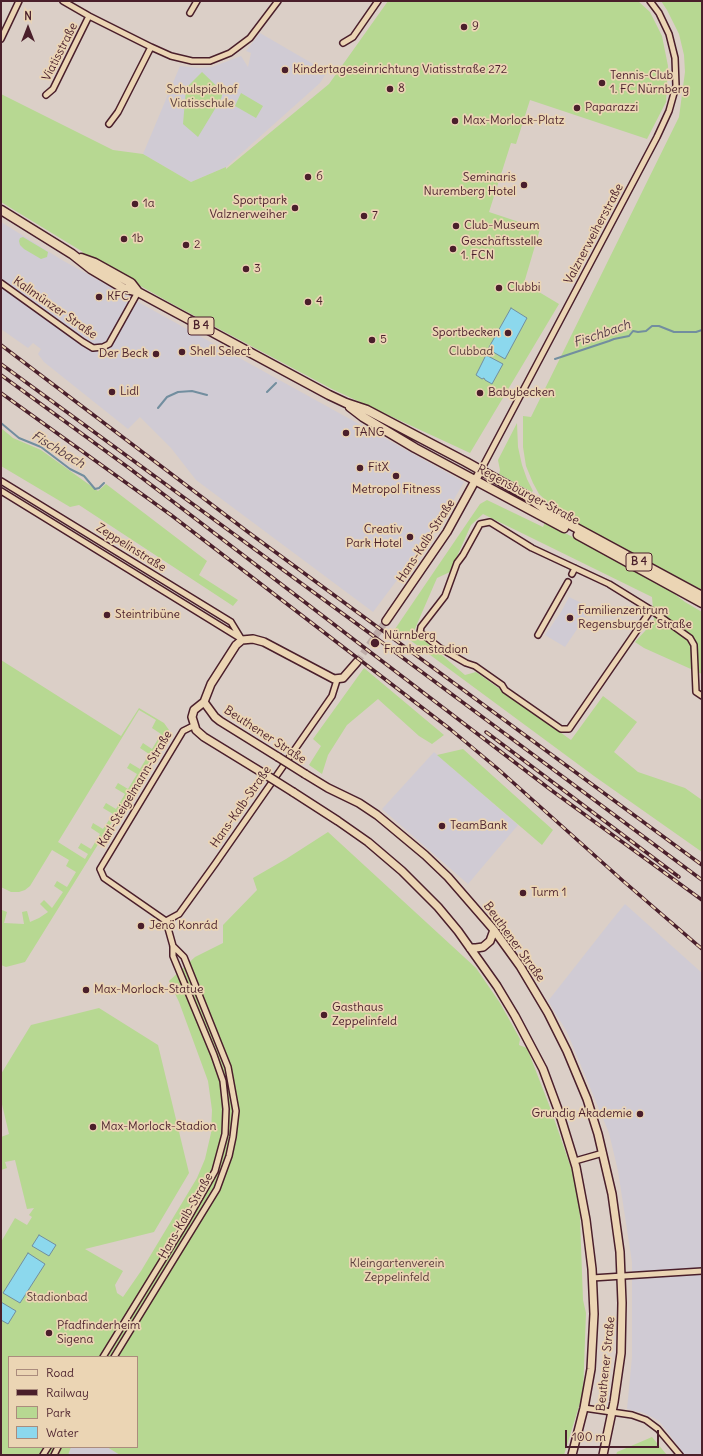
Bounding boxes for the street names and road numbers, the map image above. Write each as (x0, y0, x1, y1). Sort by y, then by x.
street label: Viatisstraße (39, 21, 81, 83)
street label: Valznerweiherstraße (561, 181, 627, 287)
street label: Kallmünzer Straße (10, 274, 100, 342)
road number: B 4 (188, 317, 214, 335)
street label: Regensburger Straße (474, 462, 582, 528)
street label: Hans-Kalb-Straße (394, 497, 458, 585)
street label: Zeppelinstraße (94, 521, 168, 575)
road number: B 4 (626, 553, 652, 571)
street label: Beuthener Straße (221, 703, 309, 767)
street label: Karl-Steigelmann-Straße (95, 728, 175, 850)
street label: Hans-Kalb-Straße (207, 763, 275, 851)
street label: Beuthener Straße (480, 899, 548, 985)
street label: Hans-Kalb-Straße (156, 1171, 216, 1261)
street label: Beuthener Straße (594, 1316, 618, 1412)

